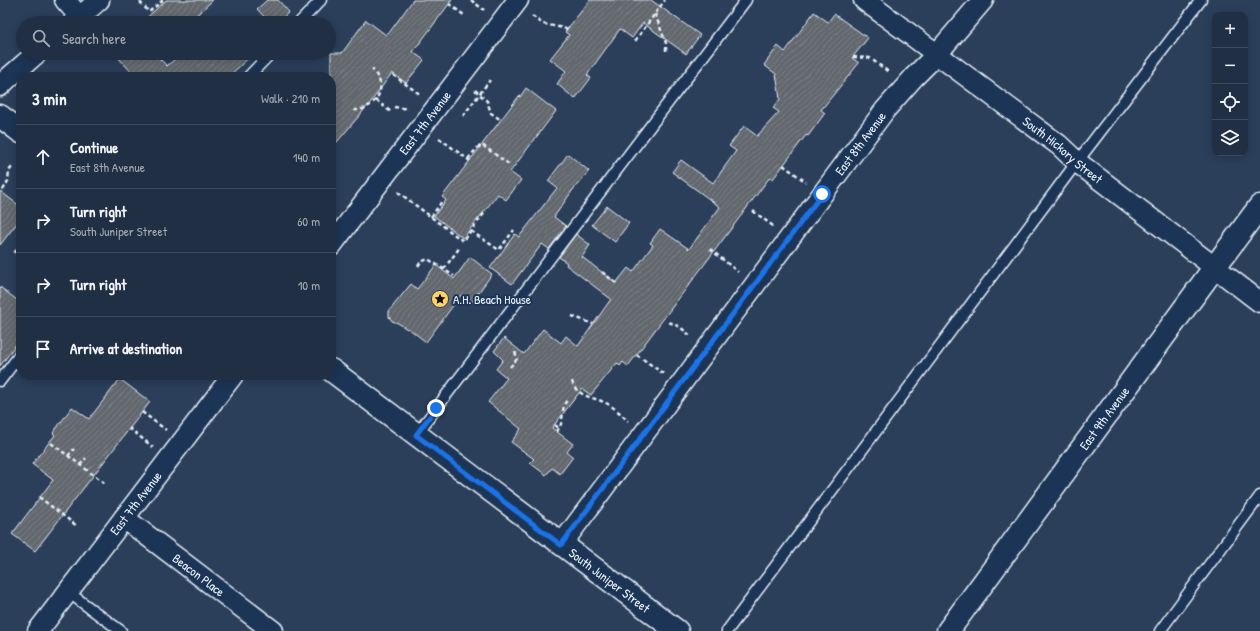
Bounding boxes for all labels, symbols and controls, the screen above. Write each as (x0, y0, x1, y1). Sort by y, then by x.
map controls (1212, 12, 1248, 156)
button: + (1212, 12, 1248, 48)
search box (16, 16, 336, 60)
icon: search (30, 27, 52, 49)
text: Search here (62, 28, 126, 49)
button: − (1212, 48, 1248, 84)
button: locate (1212, 84, 1248, 120)
text: 3 min (32, 87, 67, 110)
street label: East 7th Avenue (395, 87, 455, 158)
text: Walk · 210 m (261, 89, 320, 107)
street label: East 8th Avenue (831, 108, 890, 179)
street label: South Hickory Street (1019, 112, 1107, 188)
button: layers (1212, 120, 1248, 156)
text: Continue (70, 137, 118, 158)
icon: ahead (32, 146, 54, 168)
text: 140 m (293, 148, 320, 166)
text: East 8th Avenue (70, 158, 145, 176)
route start (813, 185, 831, 203)
text: Turn right (70, 201, 126, 222)
icon: right (32, 210, 54, 232)
text: 60 m (297, 212, 320, 230)
text: South Juniper Street (70, 222, 167, 240)
icon: right (32, 274, 54, 296)
text: Turn right (70, 274, 126, 295)
text: 10 m (298, 276, 320, 294)
place icon: A.H. Beach House (430, 289, 450, 309)
place label: A.H. Beach House (453, 290, 531, 308)
icon: arrive (32, 338, 54, 360)
text: Arrive at destination (70, 338, 182, 359)
street label: East 9th Avenue (1075, 383, 1133, 453)
route end (427, 399, 445, 417)
street label: East 7th Avenue (105, 467, 166, 539)
street label: South Juniper Street (565, 544, 654, 617)
street label: Beacon Place (169, 549, 229, 600)

